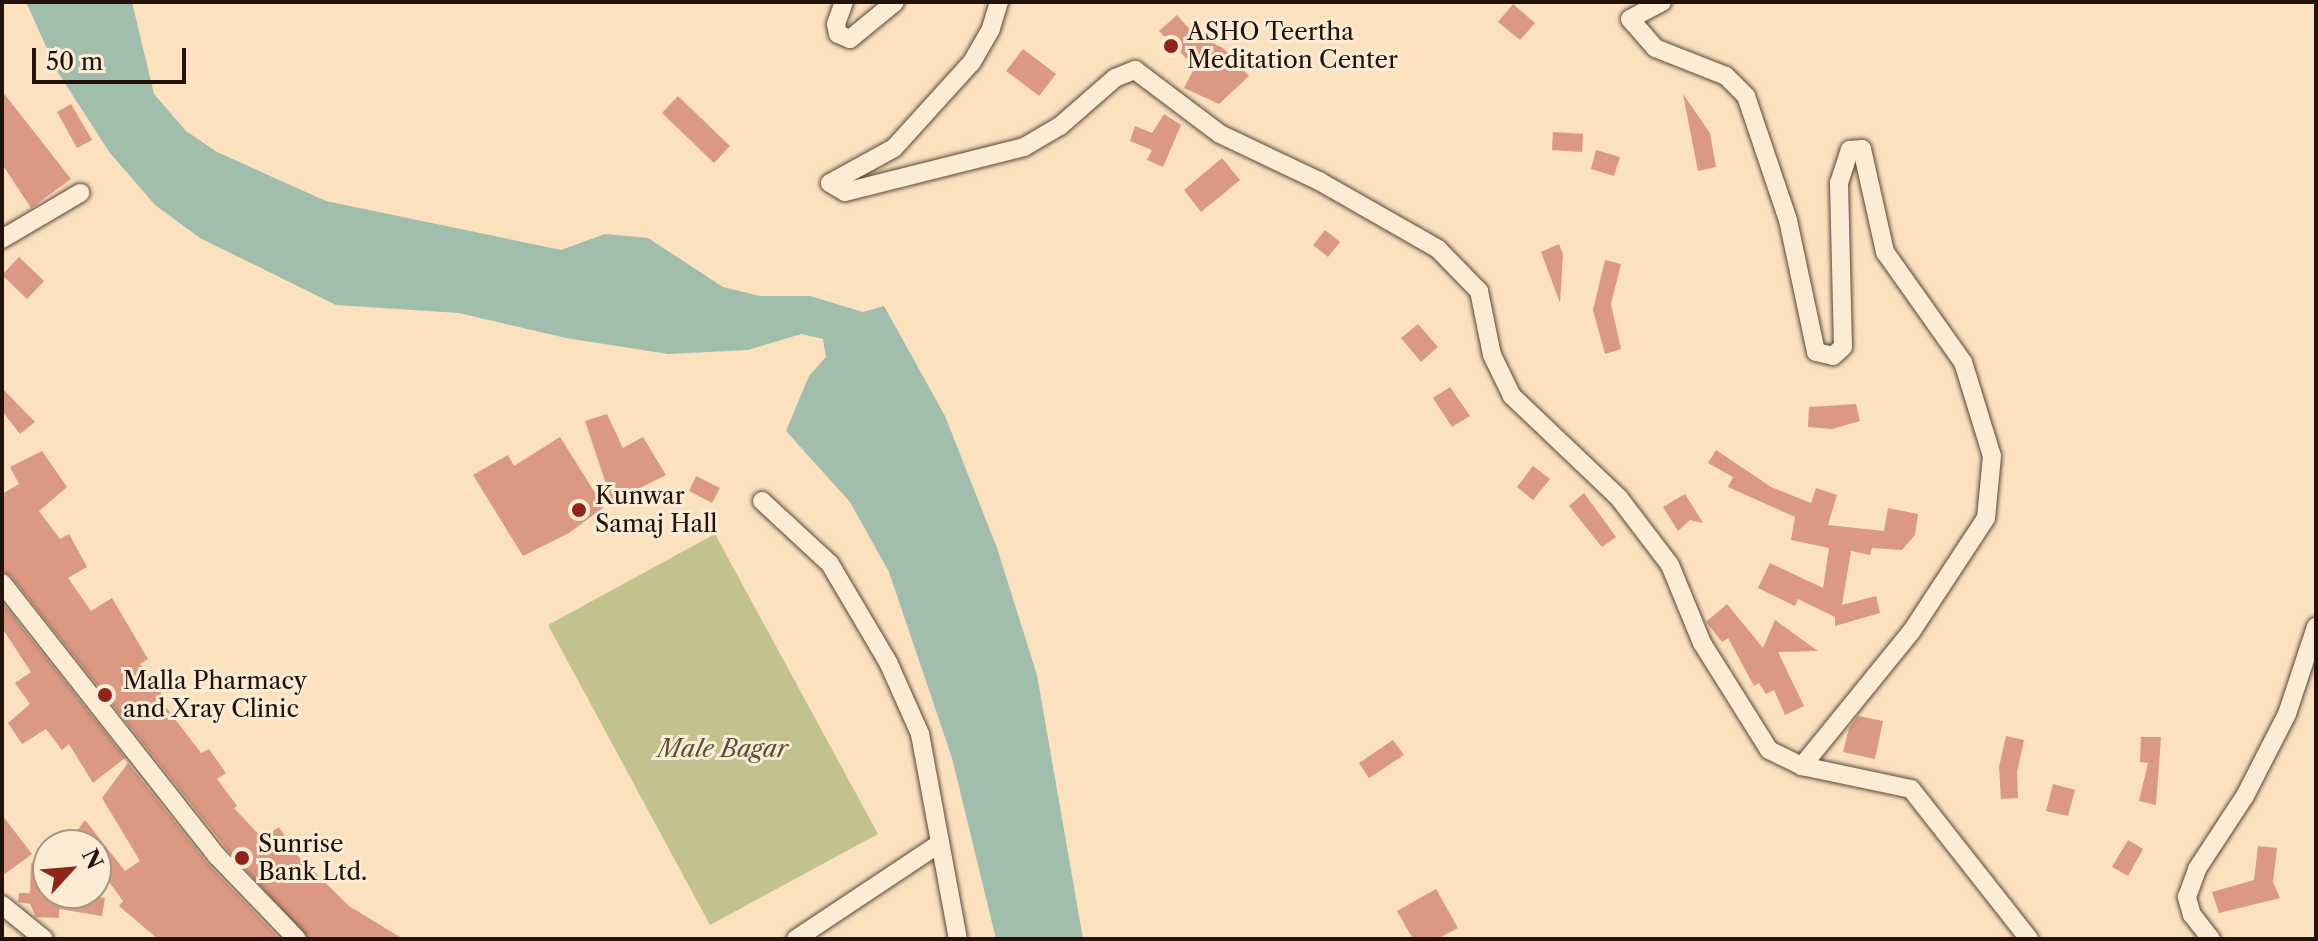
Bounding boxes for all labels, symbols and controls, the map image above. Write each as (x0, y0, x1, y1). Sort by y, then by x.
place label: ASHO Teertha Meditation Center (1187, 18, 1398, 74)
scale bar (36, 32, 190, 82)
marker: ASHO Teertha Meditation Center (1162, 37, 1180, 55)
text: 50 m (46, 47, 103, 76)
place label: Kunwar Samaj Hall (595, 482, 717, 538)
marker: Kunwar Samaj Hall (570, 501, 588, 519)
place label: Malla Pharmacy and Xray Clinic (123, 667, 307, 723)
marker: Malla Pharmacy and Xray Clinic (94, 684, 116, 706)
park label: Male Bagar (658, 735, 788, 763)
north arrow (32, 829, 112, 909)
place label: Sunrise Bank Ltd. (258, 830, 368, 886)
text: N (76, 845, 109, 874)
marker: Sunrise Bank Ltd. (233, 849, 251, 867)

